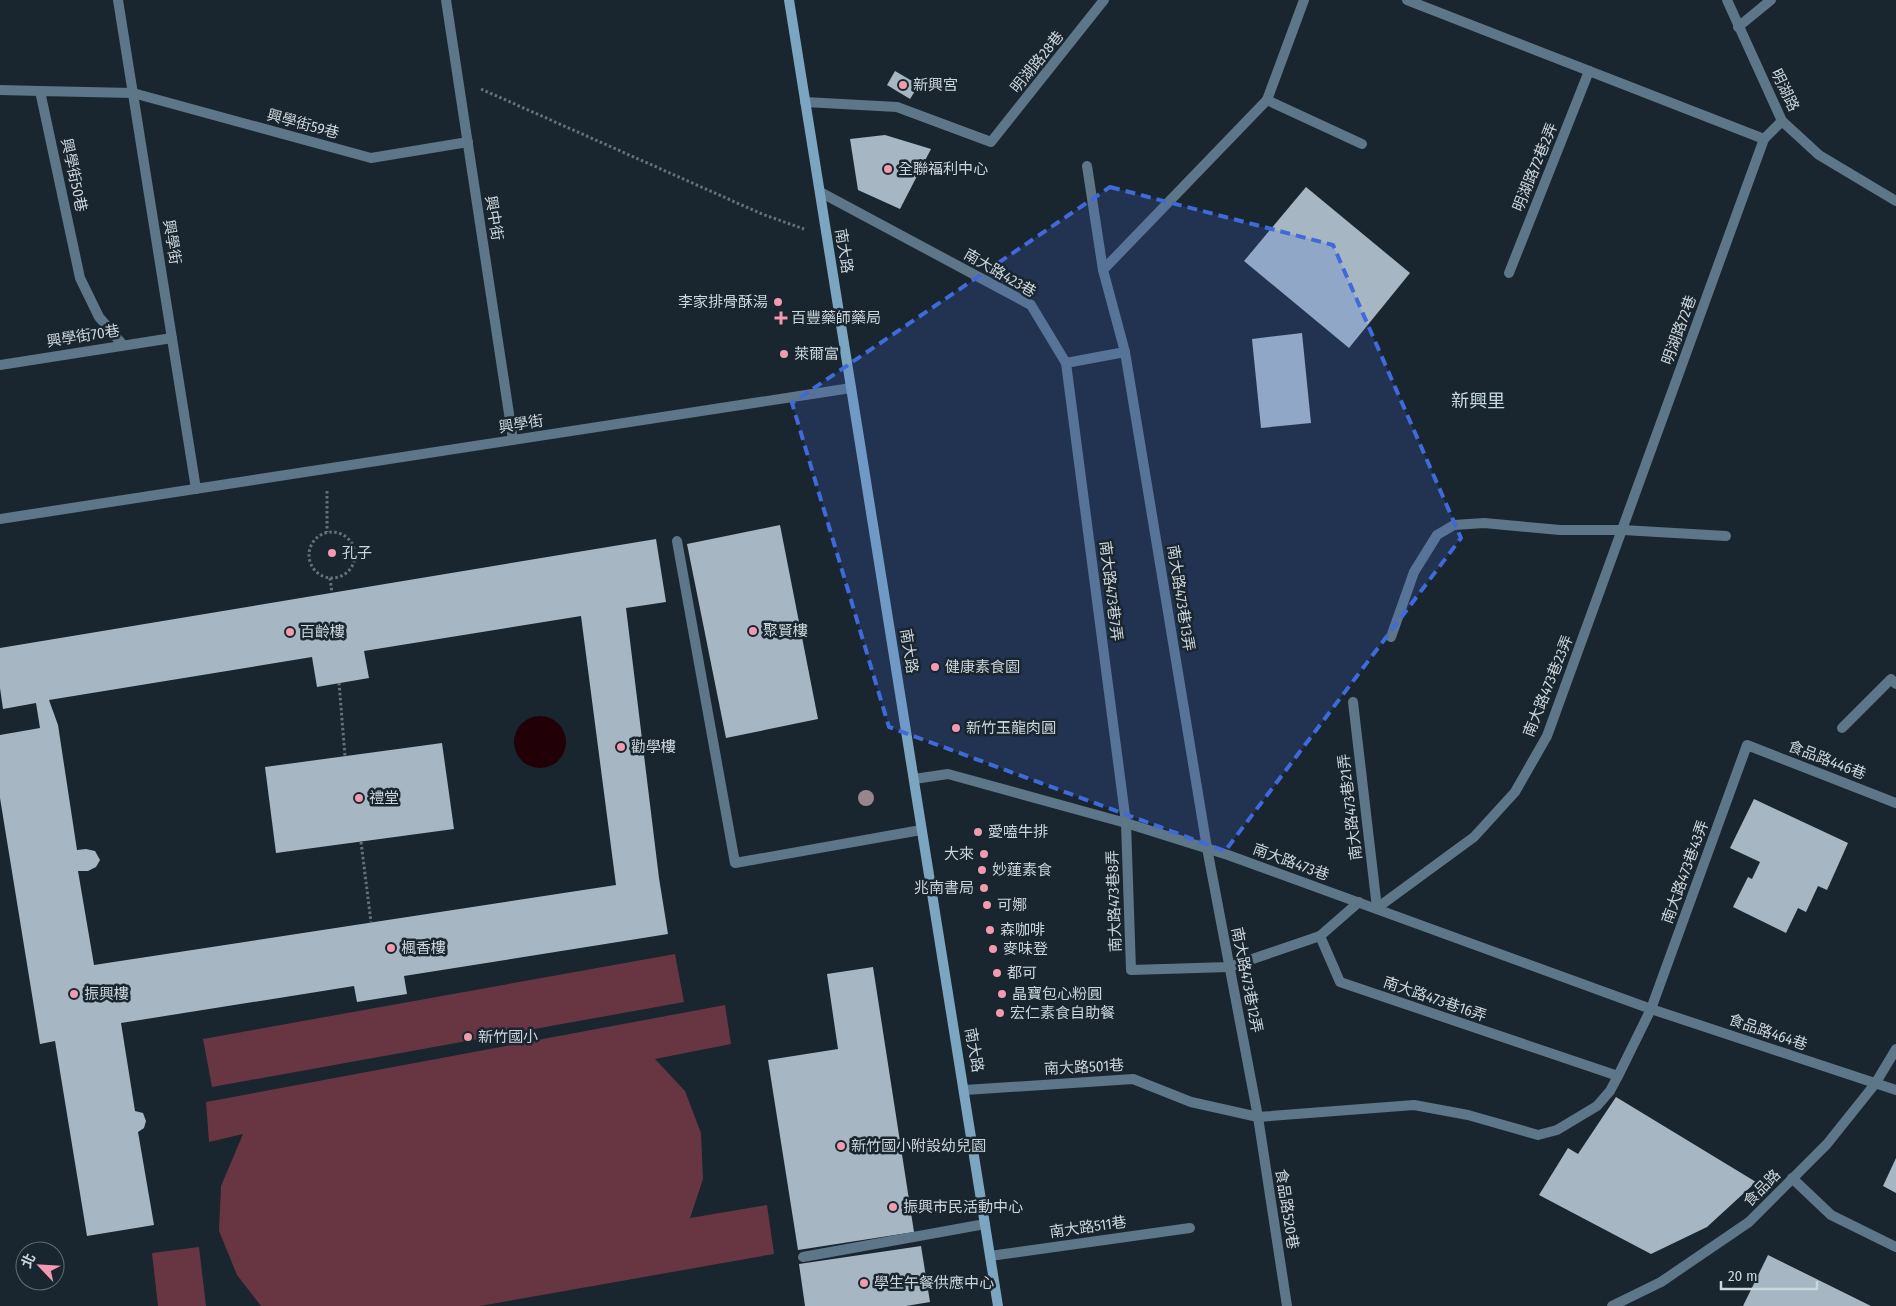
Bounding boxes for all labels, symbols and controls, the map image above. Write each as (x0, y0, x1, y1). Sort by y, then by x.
street label: 明湖路28巷 (1007, 28, 1067, 96)
street label: 明湖路 (1767, 66, 1803, 114)
place label: 新興宮 (913, 76, 958, 94)
marker: 新興宮 (897, 79, 909, 91)
street label: 興學街59巷 (265, 106, 341, 142)
street label: 明湖路72巷2弄 (1509, 120, 1561, 214)
street label: 興學街50巷 (57, 137, 91, 213)
place label: 全聯福利中心 (898, 160, 988, 178)
marker: 全聯福利中心 (882, 163, 894, 175)
street label: 興中街 (482, 194, 506, 242)
street label: 興學街 (160, 218, 184, 266)
street label: 南大路 (832, 227, 856, 275)
street label: 南大路423巷 (961, 245, 1039, 301)
place label: 李家排骨酥湯 (678, 293, 768, 311)
street label: 明湖路72巷 (1658, 293, 1700, 367)
marker: 李家排骨酥湯 (772, 296, 784, 308)
place label: 百豐藥師藥局 (791, 309, 881, 327)
marker: 百豐藥師藥局 (775, 312, 787, 324)
street label: 興學街70巷 (45, 321, 121, 351)
place label: 萊爾富 (794, 345, 839, 363)
marker: 萊爾富 (778, 348, 790, 360)
district label: 新興里 (1451, 390, 1505, 412)
street label: 興學街 (497, 412, 545, 436)
street label: 南大路473巷7弄 (1096, 540, 1126, 642)
place label: 孔子 (342, 544, 372, 562)
street label: 南大路473巷13弄 (1164, 544, 1198, 652)
marker: 孔子 (326, 547, 338, 559)
place label: 聚賢樓 (763, 622, 808, 640)
place label: 百齡樓 (300, 623, 345, 641)
marker: 聚賢樓 (747, 625, 759, 637)
marker: 百齡樓 (284, 626, 296, 638)
street label: 南大路 (897, 627, 921, 675)
street label: 南大路473巷23弄 (1519, 633, 1577, 739)
place label: 健康素食園 (945, 658, 1020, 676)
marker: 健康素食園 (929, 661, 941, 673)
place label: 新竹玉龍肉圓 (966, 719, 1056, 737)
marker: 新竹玉龍肉圓 (950, 722, 962, 734)
street label: 食品路446巷 (1786, 737, 1868, 783)
place label: 勸學樓 (631, 738, 676, 756)
marker: 勸學樓 (615, 741, 627, 753)
street label: 南大路473巷21弄 (1335, 753, 1365, 861)
place label: 禮堂 (369, 789, 399, 807)
marker: 禮堂 (353, 792, 365, 804)
street label: 南大路473巷43弄 (1658, 818, 1712, 926)
place label: 愛嗑牛排 (988, 823, 1048, 841)
marker: 愛嗑牛排 (972, 826, 984, 838)
street label: 南大路473巷 (1250, 840, 1332, 884)
place label: 大來 (944, 845, 974, 863)
marker: 大來 (978, 848, 990, 860)
street label: 南大路473巷8弄 (1103, 850, 1125, 952)
place label: 妙蓮素食 (992, 861, 1052, 879)
marker: 妙蓮素食 (976, 864, 988, 876)
place label: 兆南書局 (914, 879, 974, 897)
marker: 兆南書局 (978, 882, 990, 894)
place label: 可娜 (997, 896, 1027, 914)
marker: 可娜 (981, 899, 993, 911)
place label: 森咖啡 (1000, 921, 1045, 939)
marker: 森咖啡 (984, 924, 996, 936)
street label: 南大路473巷12弄 (1228, 926, 1266, 1034)
place label: 楓香樓 (401, 939, 446, 957)
place label: 麥味登 (1003, 940, 1048, 958)
marker: 楓香樓 (385, 942, 397, 954)
marker: 麥味登 (987, 943, 999, 955)
place label: 都可 (1007, 964, 1037, 982)
marker: 都可 (991, 967, 1003, 979)
street label: 南大路473巷16弄 (1381, 973, 1489, 1025)
place label: 振興樓 (84, 985, 129, 1003)
place label: 晶寶包心粉圓 (1012, 985, 1102, 1003)
marker: 振興樓 (68, 988, 80, 1000)
marker: 晶寶包心粉圓 (996, 988, 1008, 1000)
place label: 宏仁素食自助餐 (1010, 1004, 1115, 1022)
marker: 宏仁素食自助餐 (994, 1007, 1006, 1019)
street label: 食品路464巷 (1726, 1010, 1810, 1054)
street label: 南大路 (961, 1026, 987, 1074)
place label: 新竹國小 (478, 1028, 538, 1046)
marker: 新竹國小 (462, 1031, 474, 1043)
street label: 南大路501巷 (1043, 1056, 1125, 1078)
place label: 新竹國小附設幼兒園 (851, 1137, 986, 1155)
marker: 新竹國小附設幼兒園 (835, 1140, 847, 1152)
street label: 食品路 (1740, 1166, 1784, 1210)
street label: 食品路520巷 (1272, 1168, 1302, 1250)
place label: 振興市民活動中心 (903, 1198, 1023, 1216)
marker: 振興市民活動中心 (887, 1201, 899, 1213)
street label: 南大路511巷 (1048, 1213, 1128, 1241)
north arrow (15, 1241, 65, 1291)
text: 北 (18, 1251, 39, 1271)
scale bar (1721, 1258, 1817, 1290)
text: 20 m (1728, 1267, 1758, 1285)
place label: 學生午餐供應中心 (874, 1274, 994, 1292)
marker: 學生午餐供應中心 (858, 1277, 870, 1289)

